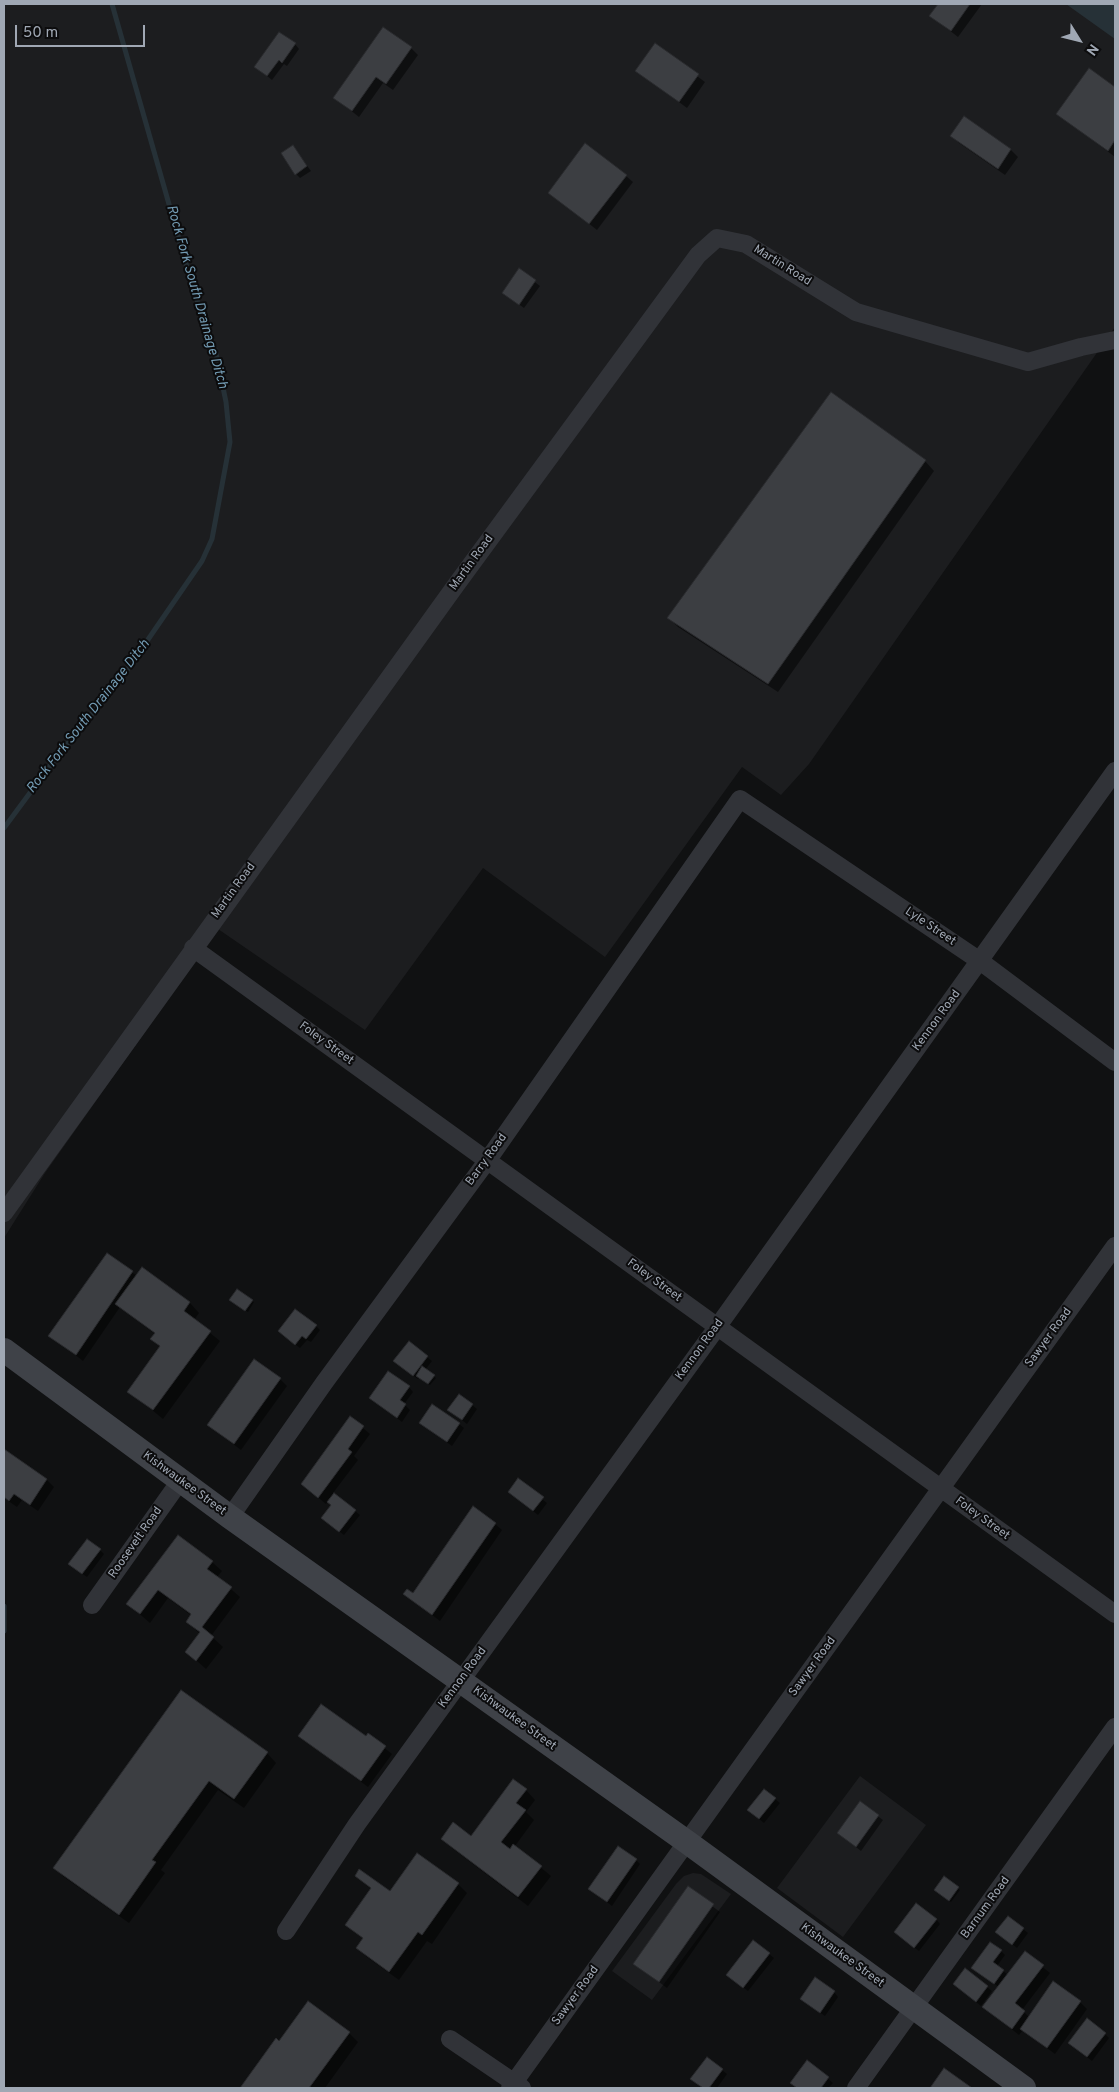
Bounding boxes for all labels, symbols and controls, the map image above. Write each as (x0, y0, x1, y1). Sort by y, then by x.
scale bar (18, 15, 148, 47)
north arrow (1054, 15, 1104, 65)
text: 50 m (23, 24, 58, 43)
text: N (1082, 40, 1101, 58)
water label: Rock Fork South Drainage Ditch (162, 203, 230, 391)
street label: Martin Road (750, 243, 814, 289)
street label: Martin Road (447, 532, 497, 594)
water label: Rock Fork South Drainage Ditch (24, 637, 154, 797)
street label: Martin Road (209, 860, 259, 922)
street label: Lyle Street (902, 905, 958, 949)
street label: Kennon Road (910, 988, 964, 1054)
street label: Foley Street (296, 1019, 356, 1069)
street label: Barry Road (463, 1131, 511, 1189)
street label: Foley Street (624, 1256, 684, 1306)
street label: Sawyer Road (1023, 1305, 1075, 1371)
street label: Kennon Road (673, 1317, 727, 1383)
street label: Kishwaukee Street (139, 1449, 229, 1519)
street label: Foley Street (952, 1494, 1012, 1544)
street label: Roosevelt Road (106, 1505, 166, 1581)
street label: Sawyer Road (787, 1634, 839, 1700)
street label: Kennon Road (436, 1645, 490, 1711)
street label: Kishwaukee Street (469, 1684, 559, 1754)
street label: Barnum Road (959, 1874, 1013, 1942)
street label: Kishwaukee Street (797, 1921, 887, 1991)
street label: Sawyer Road (550, 1963, 602, 2029)

